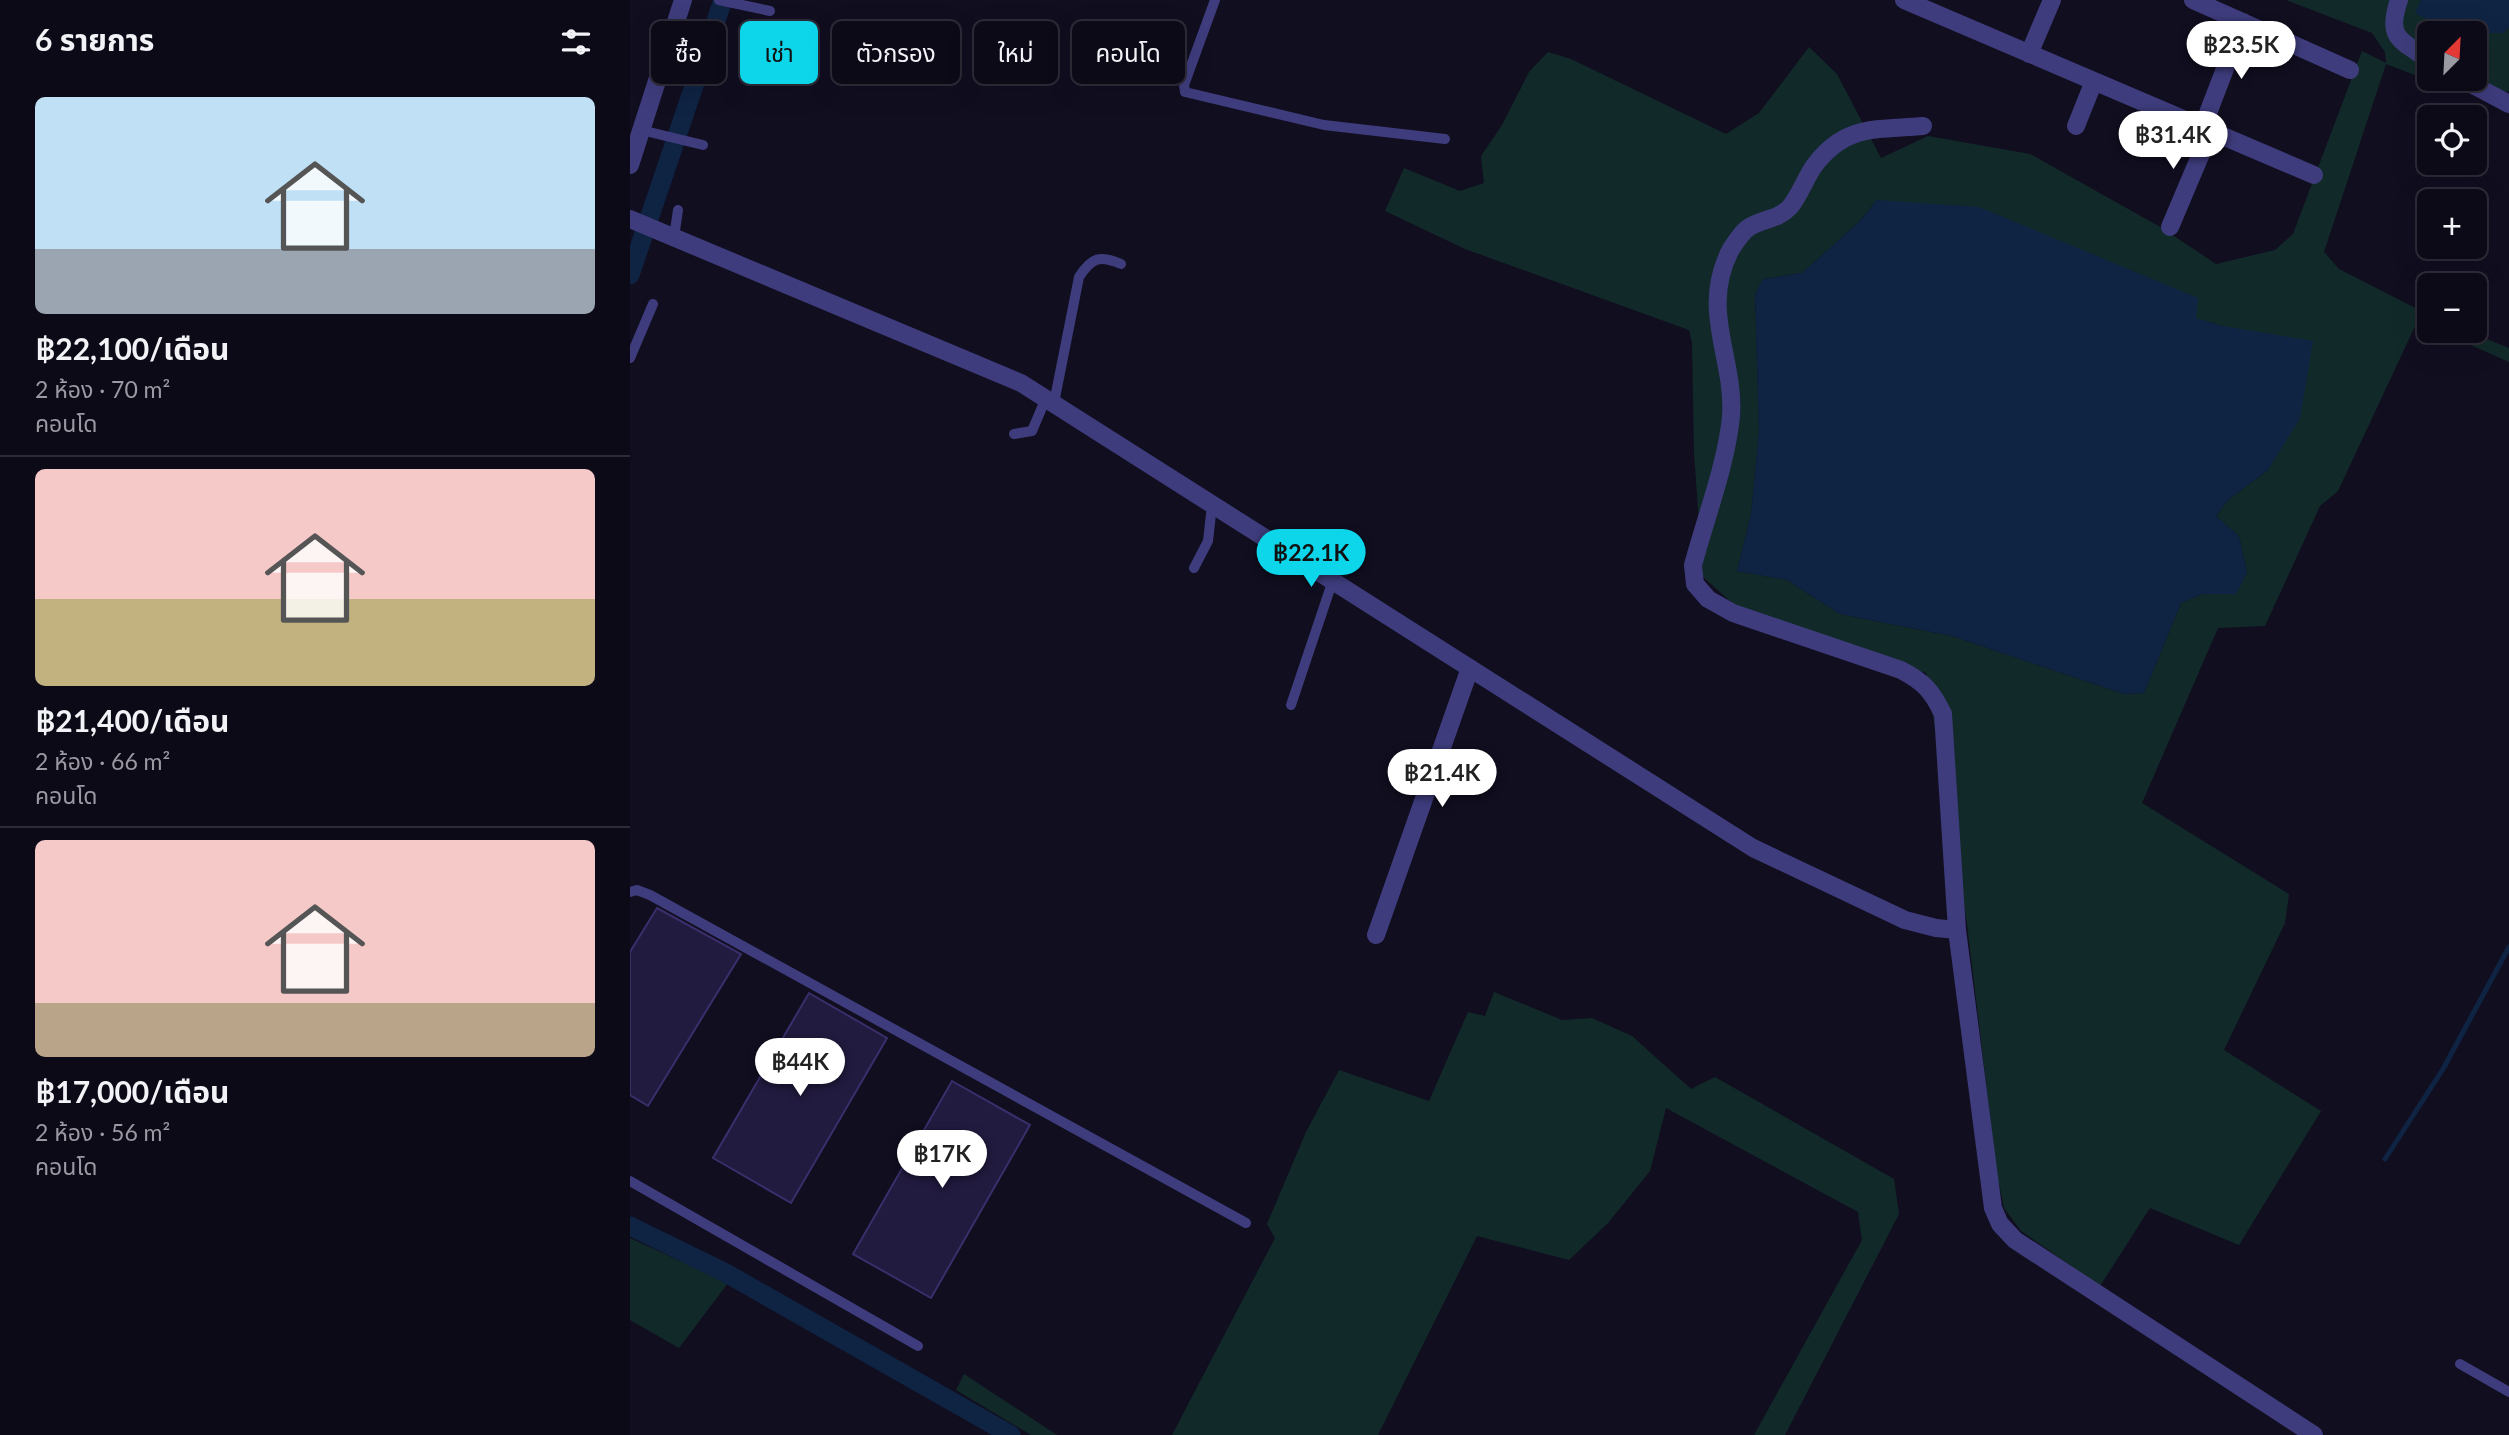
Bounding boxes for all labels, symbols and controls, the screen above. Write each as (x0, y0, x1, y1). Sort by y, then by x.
text: 6 รายการ (35, 21, 154, 57)
chip: ซื้อ (651, 21, 726, 84)
chip: เช่า (740, 21, 818, 84)
chip: ตัวกรอง (832, 21, 960, 84)
chip: ใหม่ (974, 21, 1058, 84)
chip: คอนโด (1072, 21, 1185, 84)
north arrow (2417, 21, 2487, 91)
map controls (2417, 21, 2487, 343)
pin: ฿23.5K (2184, 22, 2298, 81)
icon: filters (557, 23, 595, 61)
text: ฿23.5K (2203, 30, 2279, 58)
button: locate (2417, 105, 2487, 175)
pin: ฿31.4K (2116, 111, 2230, 171)
text: ฿31.4K (2135, 120, 2211, 148)
icon: home (252, 143, 378, 269)
button: + (2417, 189, 2487, 259)
button: − (2417, 273, 2487, 343)
text: ฿22,100/เดือน (35, 330, 229, 366)
text: 2 ห้อง · 70 m² (35, 375, 170, 403)
text: คอนโด (35, 409, 97, 437)
icon: home (252, 515, 378, 641)
pin: ฿22.1K (1254, 530, 1368, 589)
text: ฿22.1K (1273, 538, 1349, 566)
text: ฿21,400/เดือน (35, 702, 229, 738)
text: 2 ห้อง · 66 m² (35, 747, 170, 775)
pin: ฿21.4K (1385, 750, 1499, 809)
text: ฿21.4K (1404, 758, 1480, 786)
text: คอนโด (35, 781, 97, 809)
icon: home (252, 886, 378, 1012)
pin: ฿44K (759, 1038, 841, 1098)
text: ฿44K (771, 1047, 829, 1075)
text: ฿17,000/เดือน (35, 1073, 229, 1109)
text: 2 ห้อง · 56 m² (35, 1118, 170, 1146)
pin: ฿17K (901, 1130, 983, 1190)
text: ฿17K (913, 1139, 971, 1167)
text: คอนโด (35, 1152, 97, 1180)

